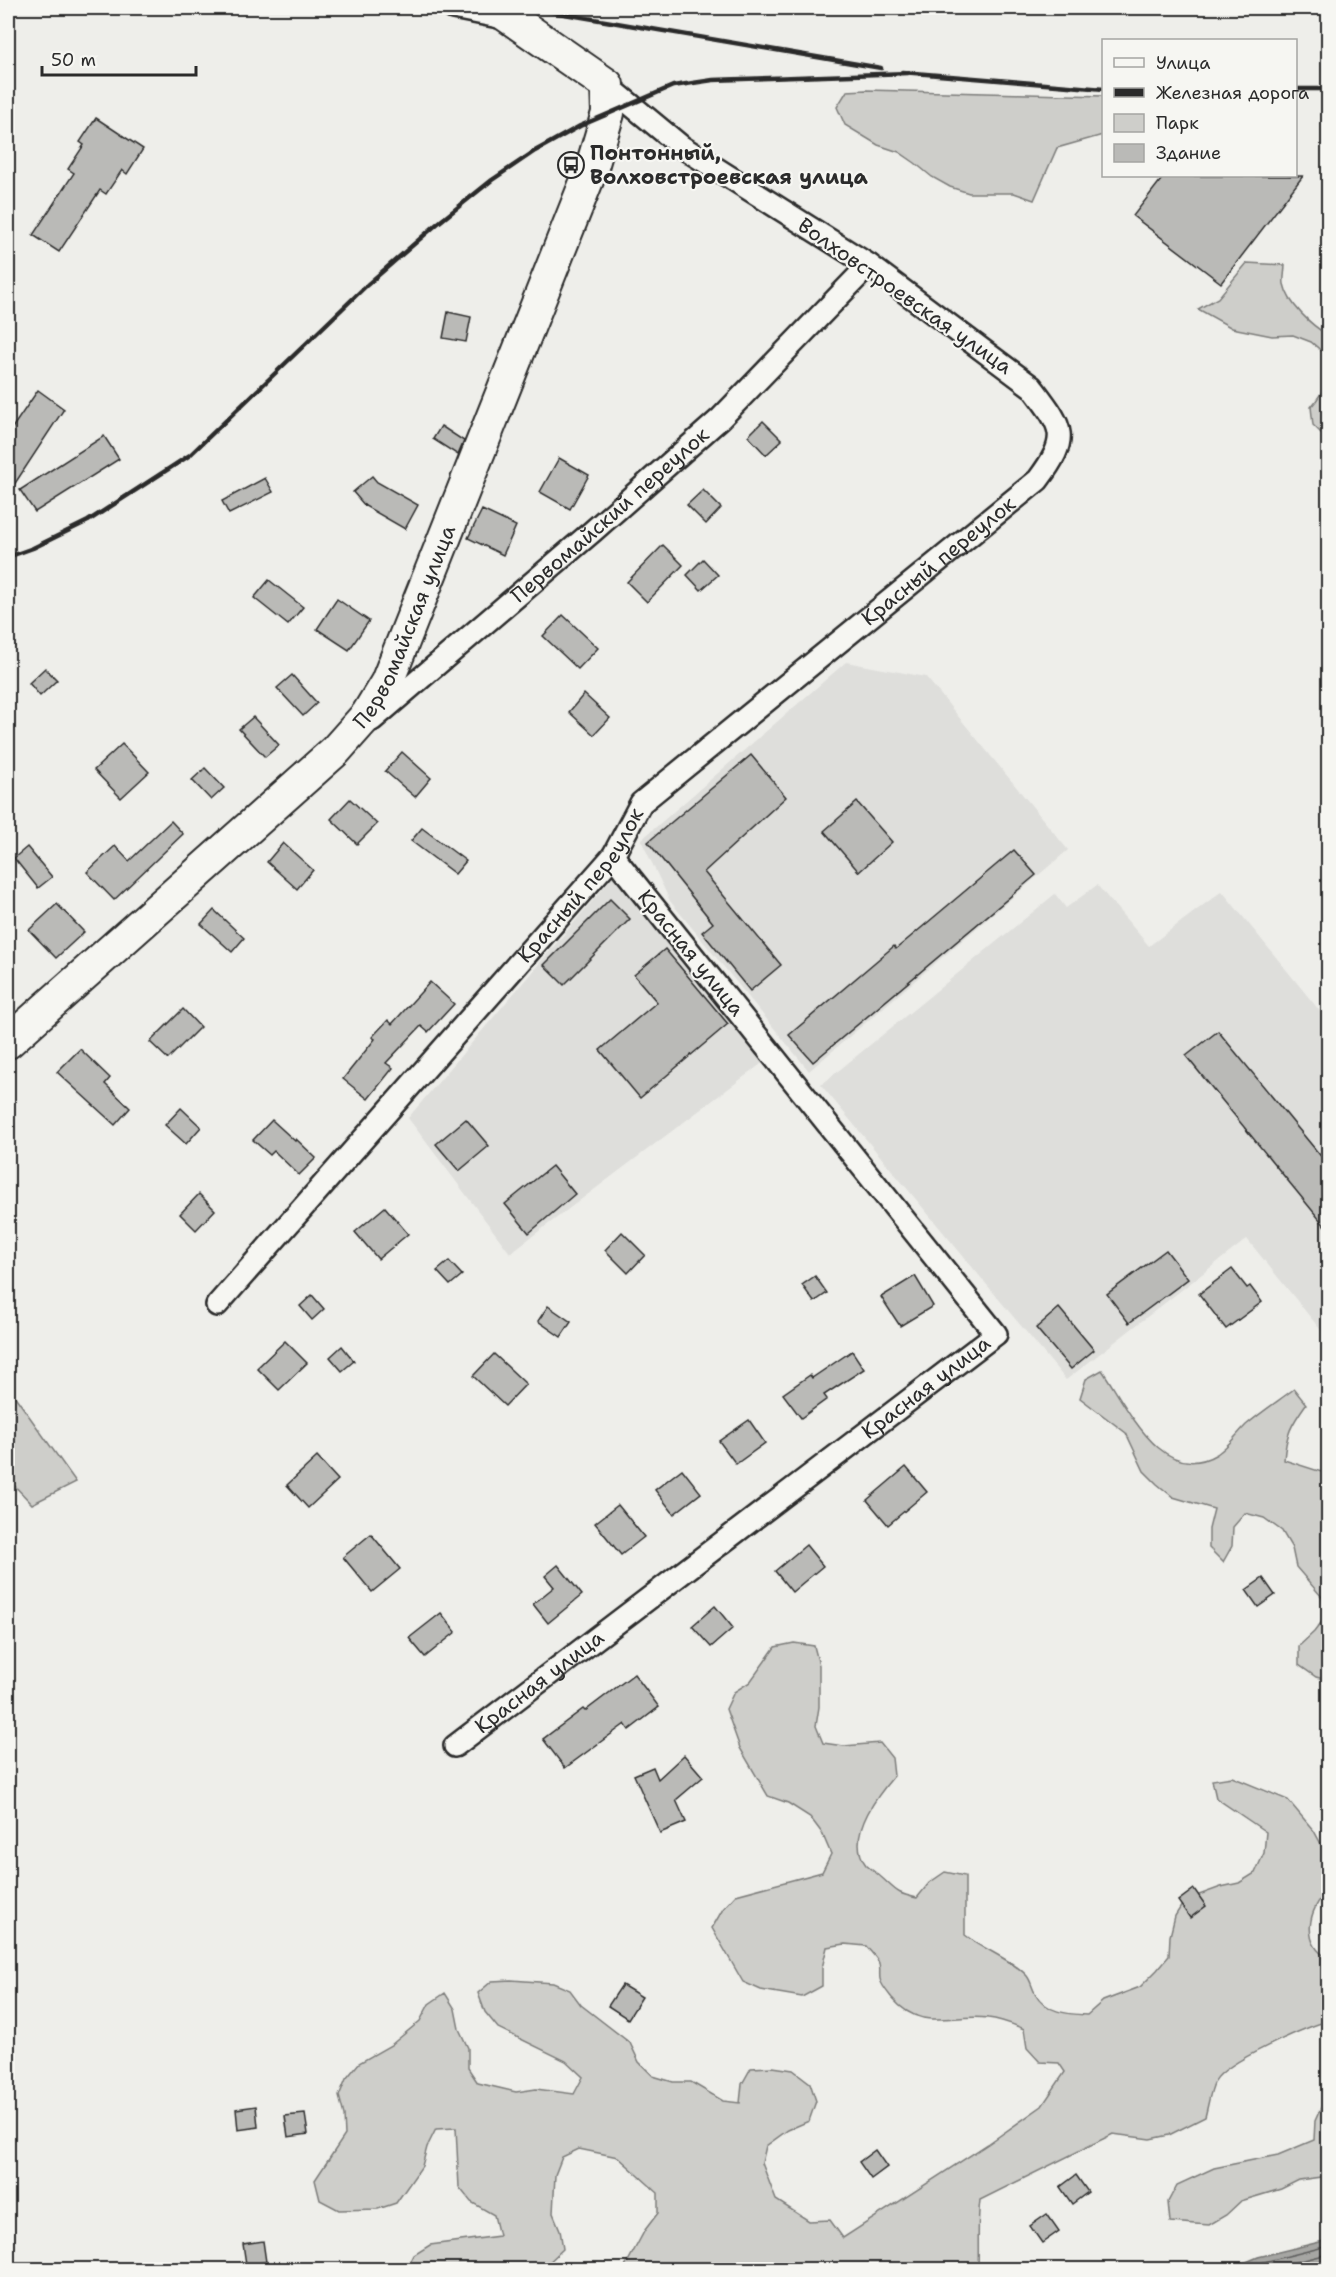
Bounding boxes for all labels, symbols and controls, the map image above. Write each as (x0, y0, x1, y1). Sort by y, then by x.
scale bar (42, 39, 196, 77)
legend (1102, 39, 1297, 177)
text: 50 m (51, 48, 96, 72)
text: Улица (1156, 51, 1210, 75)
text: Железная дорога (1156, 81, 1309, 105)
text: Парк (1156, 111, 1199, 135)
place label: Понтонный, Волховстроевская улица (590, 139, 868, 191)
text: Здание (1156, 141, 1221, 165)
bus stop icon: Понтонный, Волховстроевская улица (556, 150, 586, 180)
street label: Волховстроевская улица (792, 211, 1018, 381)
street label: Первомайский переулок (505, 421, 715, 609)
street label: Красный переулок (855, 490, 1021, 632)
street label: Первомайская улица (347, 521, 462, 735)
street label: Красный переулок (511, 803, 650, 969)
street label: Красная улица (631, 884, 751, 1022)
street label: Красная улица (856, 1329, 996, 1446)
street label: Красная улица (469, 1624, 610, 1740)

